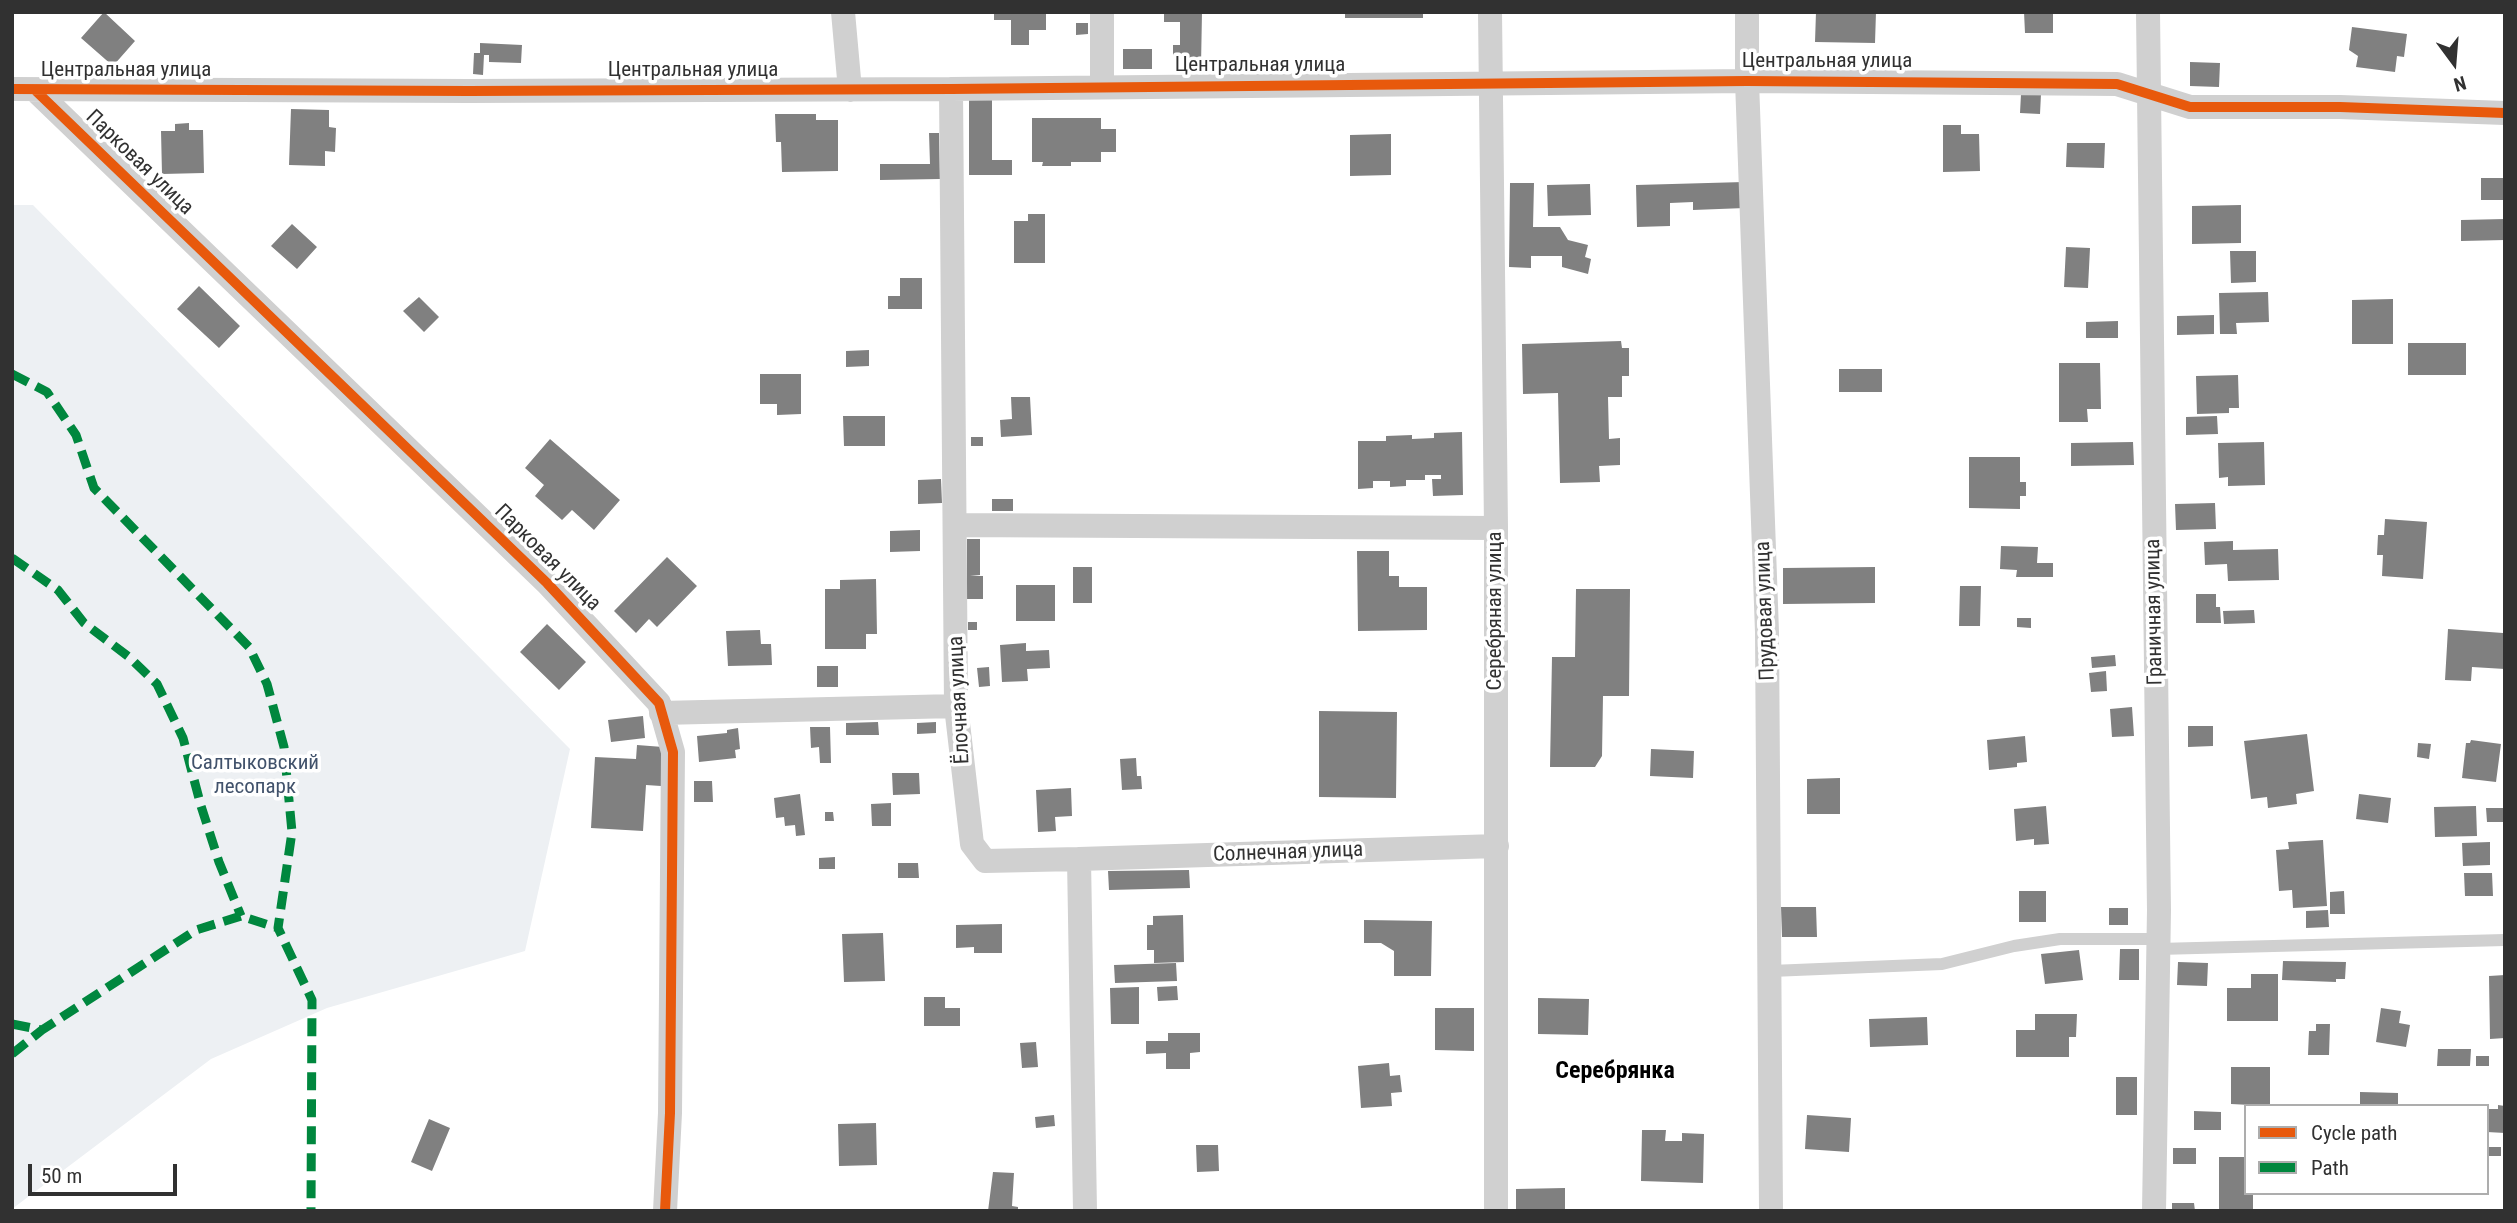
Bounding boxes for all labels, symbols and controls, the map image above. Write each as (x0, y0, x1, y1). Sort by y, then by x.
north arrow (2419, 28, 2489, 98)
street label: Центральная улица (1742, 49, 1912, 75)
street label: Центральная улица (1175, 53, 1345, 79)
street label: Центральная улица (41, 58, 211, 84)
street label: Центральная улица (608, 58, 778, 84)
text: N (2451, 71, 2469, 96)
street label: Парковая улица (80, 105, 198, 221)
street label: Парковая улица (489, 500, 605, 616)
street label: Серебряная улица (1483, 532, 1509, 690)
street label: Граничная улица (2141, 539, 2169, 685)
street label: Прудовая улица (1751, 541, 1781, 681)
street label: Ёлочная улица (944, 635, 976, 765)
park label: Салтыковский лесопарк (191, 751, 319, 801)
street label: Солнечная улица (1213, 838, 1363, 868)
district label: Серебрянка (1555, 1058, 1675, 1086)
legend (2244, 1104, 2489, 1195)
text: Cycle path (2311, 1121, 2397, 1145)
scale bar (32, 1150, 180, 1194)
text: Path (2311, 1156, 2349, 1180)
text: 50 m (41, 1164, 82, 1188)

